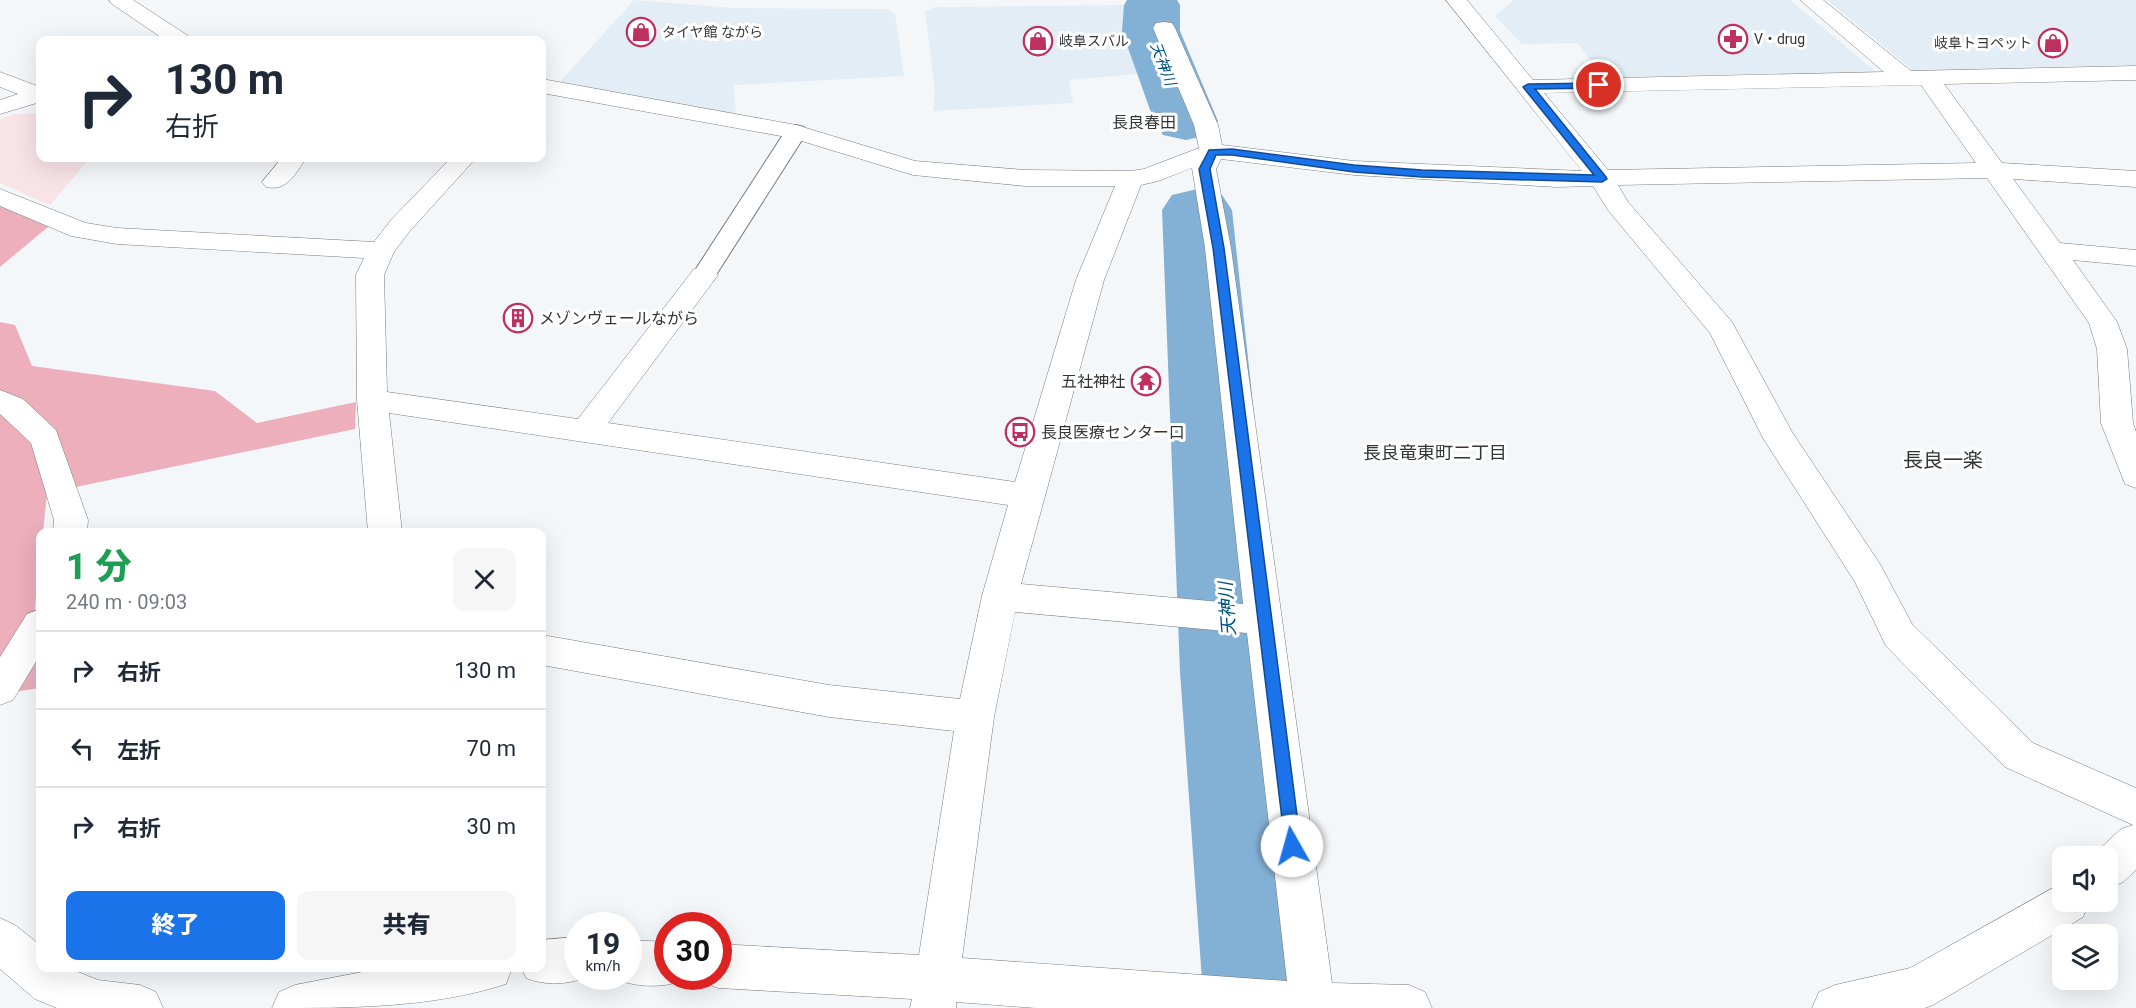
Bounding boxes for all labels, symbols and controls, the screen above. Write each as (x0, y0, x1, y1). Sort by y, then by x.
shop icon: タイヤ館 ながら (625, 16, 657, 48)
pharmacy icon: V・drug (1717, 23, 1749, 55)
place label: タイヤ館 ながら (662, 24, 763, 40)
shop icon: 岐阜スバル (1022, 25, 1054, 57)
shop icon: 岐阜トヨペット (2037, 27, 2069, 59)
place label: V・drug (1754, 31, 1805, 47)
place label: 岐阜スバル (1059, 33, 1129, 49)
place label: 岐阜トヨペット (1934, 35, 2032, 51)
water label: 天神川 (1147, 40, 1180, 90)
text: 130 m (165, 55, 284, 104)
pin (1573, 59, 1624, 110)
icon: right (66, 60, 144, 138)
icon: arrive (1582, 68, 1615, 101)
text: 右折 (165, 111, 219, 143)
district label: 長良春田 (1112, 113, 1176, 132)
building icon: メゾンヴェールながら (502, 302, 534, 334)
place label: メゾンヴェールながら (539, 309, 699, 328)
temple icon: 五社神社 (1130, 365, 1162, 397)
place label: 五社神社 (1061, 372, 1125, 391)
bus stop icon: 長良医療センター口 (1004, 416, 1036, 448)
place label: 長良医療センター口 (1041, 423, 1185, 442)
district label: 長良竜東町二丁目 (1363, 442, 1507, 463)
district label: 長良一楽 (1903, 448, 1983, 472)
text: 1 分 (66, 546, 132, 588)
button: close (453, 548, 516, 611)
water label: 天神川 (1215, 579, 1239, 637)
text: 240 m · 09:03 (66, 590, 187, 614)
icon: right (66, 654, 99, 687)
text: 130 m (454, 658, 516, 683)
text: 右折 (117, 660, 161, 685)
icon: left (66, 732, 99, 765)
text: 70 m (467, 736, 516, 761)
text: 左折 (117, 738, 161, 763)
icon: right (66, 810, 99, 843)
text: 30 m (467, 814, 516, 839)
position arrow (1260, 814, 1324, 878)
text: 右折 (117, 816, 161, 841)
map controls (2052, 846, 2118, 990)
button: sound (2052, 846, 2118, 912)
button: 終了 (66, 891, 285, 960)
button: 共有 (297, 891, 516, 960)
speed limit sign: 30 (654, 912, 732, 990)
button: layers (2052, 924, 2118, 990)
text: 19 (586, 926, 620, 961)
text: km/h (585, 957, 621, 975)

